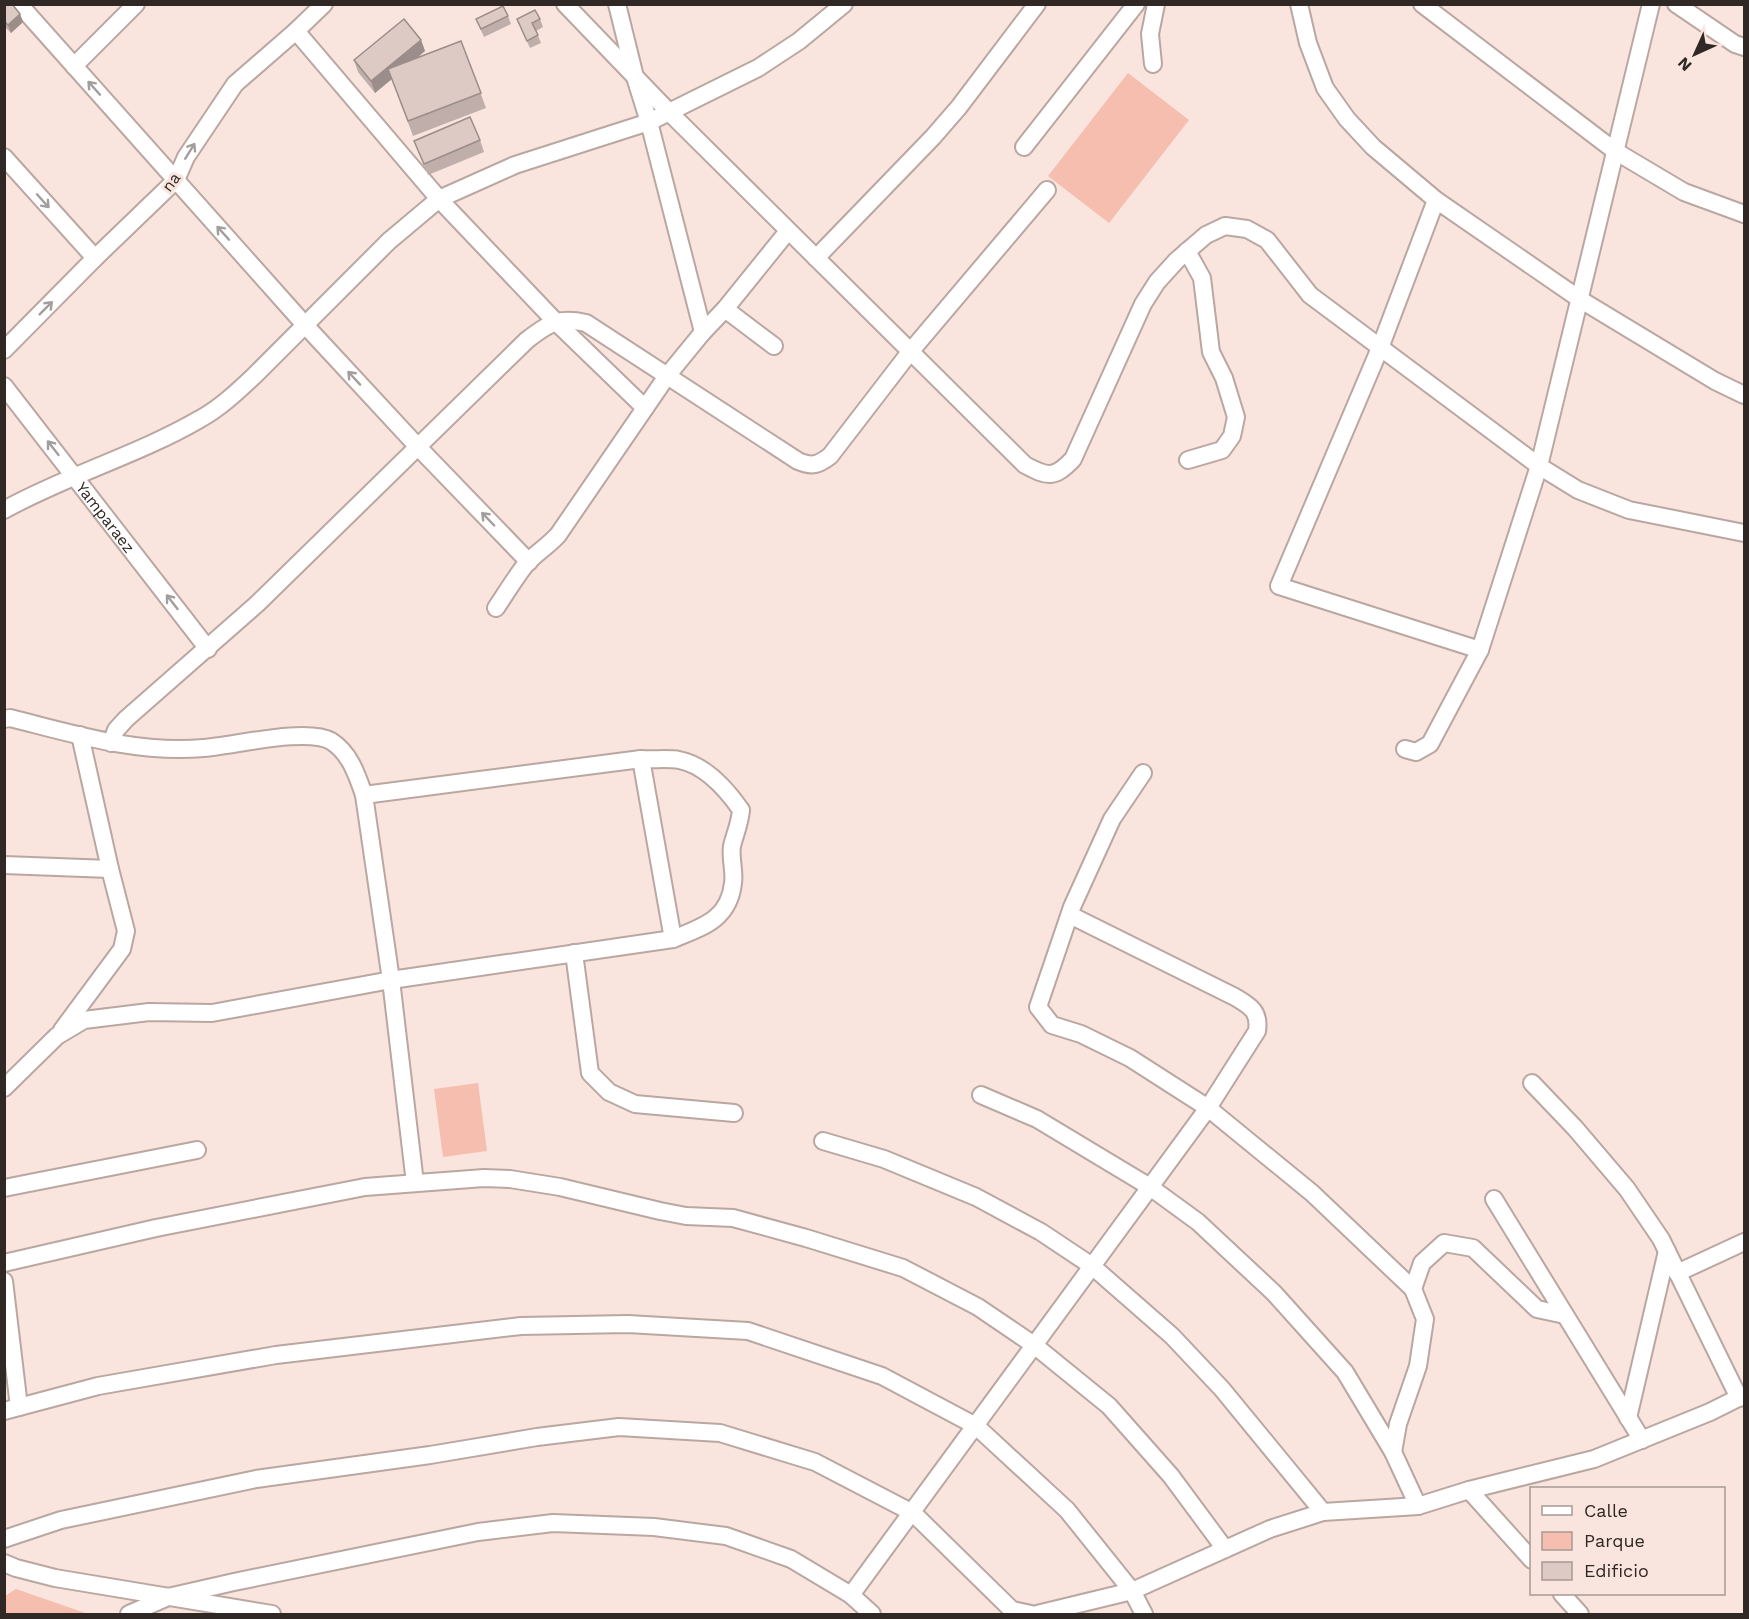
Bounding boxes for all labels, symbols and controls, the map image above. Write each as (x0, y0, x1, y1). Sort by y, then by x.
north arrow (1665, 24, 1725, 84)
text: N (1674, 53, 1696, 75)
one-way arrow (87, 80, 101, 95)
one-way arrow (185, 143, 197, 160)
street label: na (158, 169, 184, 195)
one-way arrow (36, 193, 50, 208)
one-way arrow (216, 226, 230, 241)
one-way arrow (38, 301, 53, 316)
one-way arrow (347, 371, 361, 386)
one-way arrow (46, 441, 59, 457)
street label: Yamparaez (72, 478, 139, 556)
one-way arrow (481, 512, 495, 527)
one-way arrow (166, 595, 179, 611)
legend (1530, 1487, 1725, 1595)
text: Calle (1584, 1500, 1628, 1521)
text: Parque (1584, 1530, 1645, 1551)
text: Edificio (1584, 1560, 1649, 1581)

